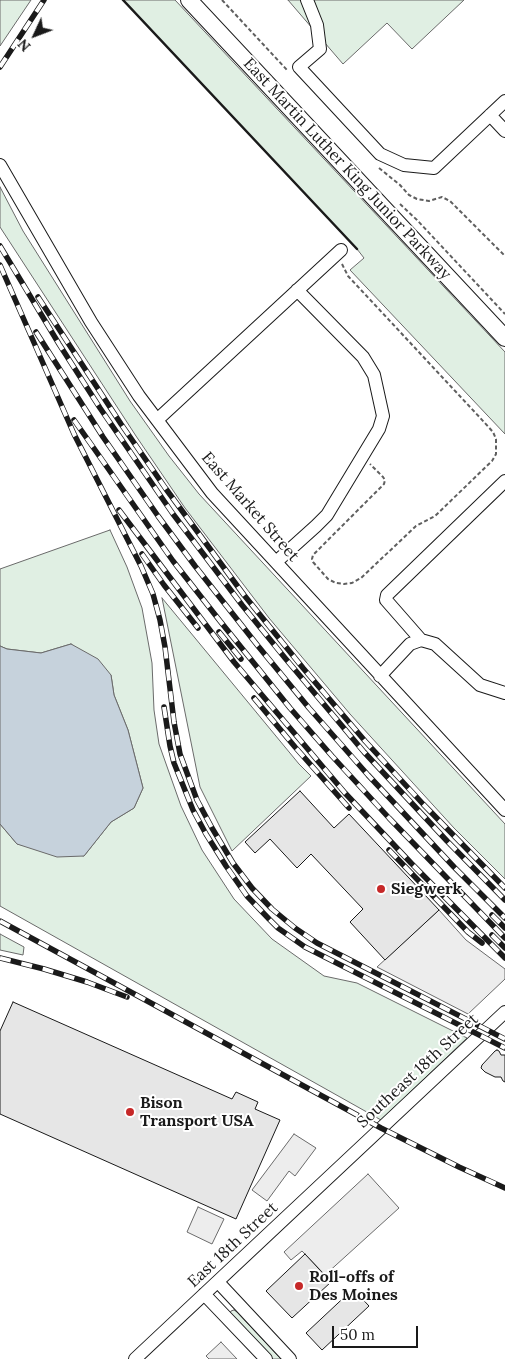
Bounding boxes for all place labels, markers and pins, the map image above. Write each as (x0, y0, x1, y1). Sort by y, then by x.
place label: Siegwerk (391, 879, 462, 899)
marker: Siegwerk (375, 883, 387, 895)
place label: Bison Transport USA (140, 1093, 254, 1131)
marker: Bison Transport USA (124, 1106, 136, 1118)
place label: Roll-offs of Des Moines (309, 1267, 398, 1305)
marker: Roll-offs of Des Moines (293, 1280, 305, 1292)

